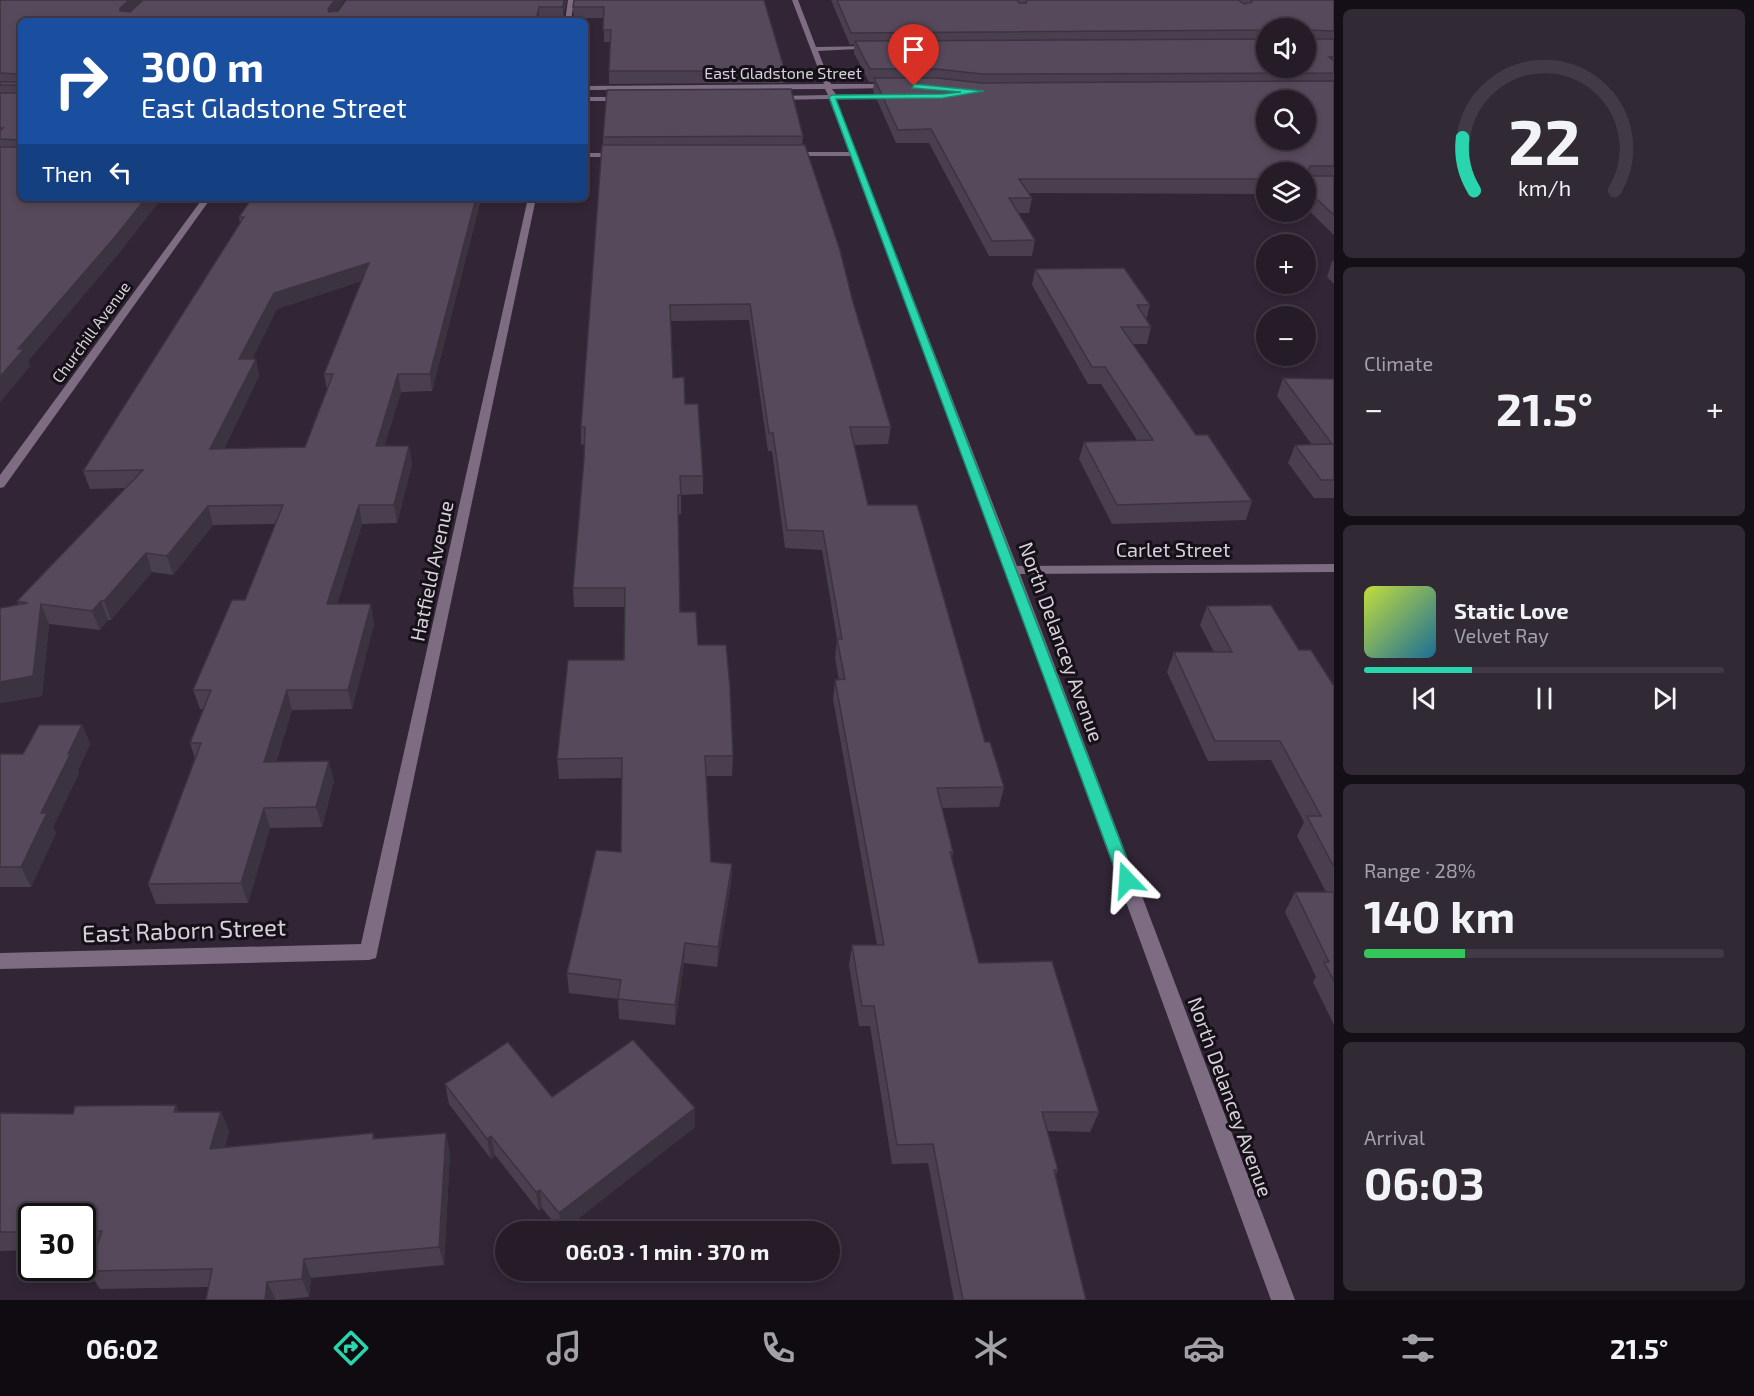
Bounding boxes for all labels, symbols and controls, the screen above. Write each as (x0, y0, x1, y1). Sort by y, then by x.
map controls (1256, 18, 1316, 366)
button: sound (1256, 18, 1316, 78)
pin (888, 24, 939, 86)
icon: arrive (897, 33, 930, 66)
text: 300 m (141, 40, 264, 90)
icon: right (42, 42, 120, 120)
street label: East Gladstone Street (704, 63, 862, 82)
button: search (1256, 90, 1316, 150)
text: East Gladstone Street (141, 91, 407, 123)
text: 22 (1508, 103, 1580, 178)
icon: left (104, 156, 137, 189)
text: Then (42, 160, 92, 186)
button: layers (1256, 162, 1316, 222)
text: km/h (1517, 175, 1571, 200)
button: + (1256, 234, 1316, 294)
street label: Churchill Avenue (47, 277, 134, 386)
button: − (1256, 306, 1316, 366)
text: Climate (1364, 351, 1433, 375)
text: 21.5° (1496, 381, 1593, 435)
text: − (1364, 388, 1383, 428)
text: + (1706, 388, 1724, 428)
street label: Hatfield Avenue (404, 498, 458, 643)
street label: Carlet Street (1116, 537, 1231, 561)
street label: North Delancey Avenue (1015, 538, 1109, 745)
text: Static Love (1454, 597, 1569, 623)
text: Velvet Ray (1454, 623, 1549, 647)
icon: previous (1408, 682, 1441, 715)
icon: pause (1528, 682, 1561, 715)
icon: next (1648, 682, 1681, 715)
position arrow (1095, 848, 1159, 912)
text: Range · 28% (1364, 858, 1476, 882)
text: 140 km (1364, 888, 1515, 942)
street label: East Raborn Street (81, 911, 287, 948)
street label: North Delancey Avenue (1184, 993, 1278, 1200)
text: Arrival (1364, 1125, 1425, 1149)
text: 06:03 (1364, 1155, 1484, 1209)
speed limit sign: 30 (18, 1203, 96, 1281)
text: 06:03 · 1 min · 370 m (566, 1238, 769, 1264)
icon: directions (330, 1327, 372, 1369)
icon: music (543, 1327, 585, 1369)
icon: phone (757, 1327, 799, 1369)
icon: climate (970, 1327, 1012, 1369)
icon: car (1183, 1327, 1225, 1369)
icon: filters (1397, 1327, 1439, 1369)
text: 06:02 (86, 1332, 158, 1364)
text: 21.5° (1610, 1332, 1668, 1364)

